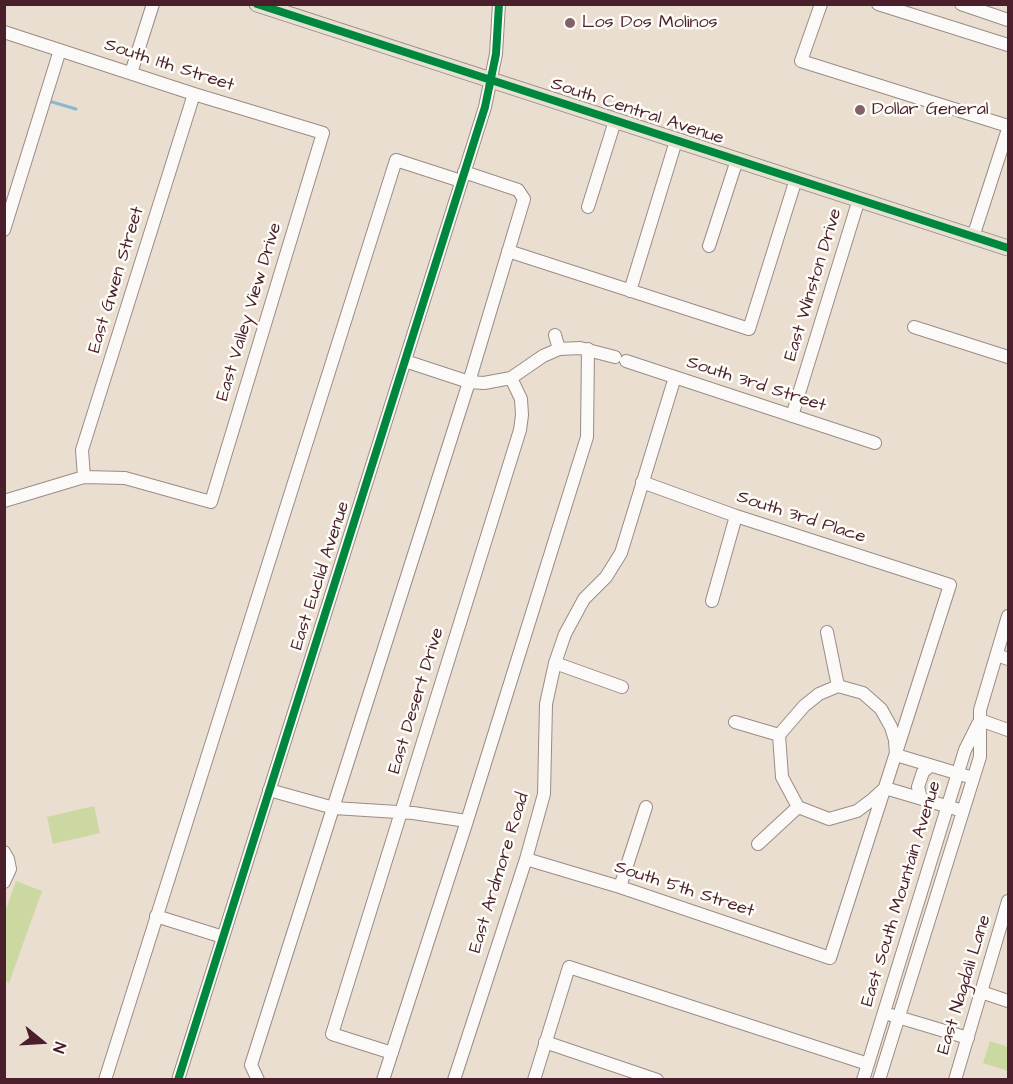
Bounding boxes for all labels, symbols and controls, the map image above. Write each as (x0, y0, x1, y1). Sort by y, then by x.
place label: Los Dos Molinos (582, 12, 718, 34)
marker: Los Dos Molinos (563, 16, 577, 30)
street label: South 1th Street (101, 35, 237, 97)
street label: South Central Avenue (548, 74, 726, 150)
place label: Dollar General (872, 99, 989, 121)
marker: Dollar General (853, 103, 867, 117)
street label: East Gwen Street (84, 204, 150, 356)
street label: East Winston Drive (781, 206, 847, 364)
street label: East Valley View Drive (213, 220, 287, 404)
street label: South 3rd Street (684, 352, 828, 418)
street label: South 3rd Place (734, 487, 868, 549)
street label: East Euclid Avenue (287, 499, 355, 653)
street label: East Desert Drive (385, 625, 449, 777)
street label: East South Mountain Avenue (857, 779, 947, 1009)
street label: East Ardmore Road (465, 790, 535, 956)
street label: South 5th Street (611, 857, 757, 923)
street label: East Nagdali Lane (934, 913, 996, 1057)
north arrow (12, 1012, 72, 1072)
text: N (47, 1039, 71, 1056)

